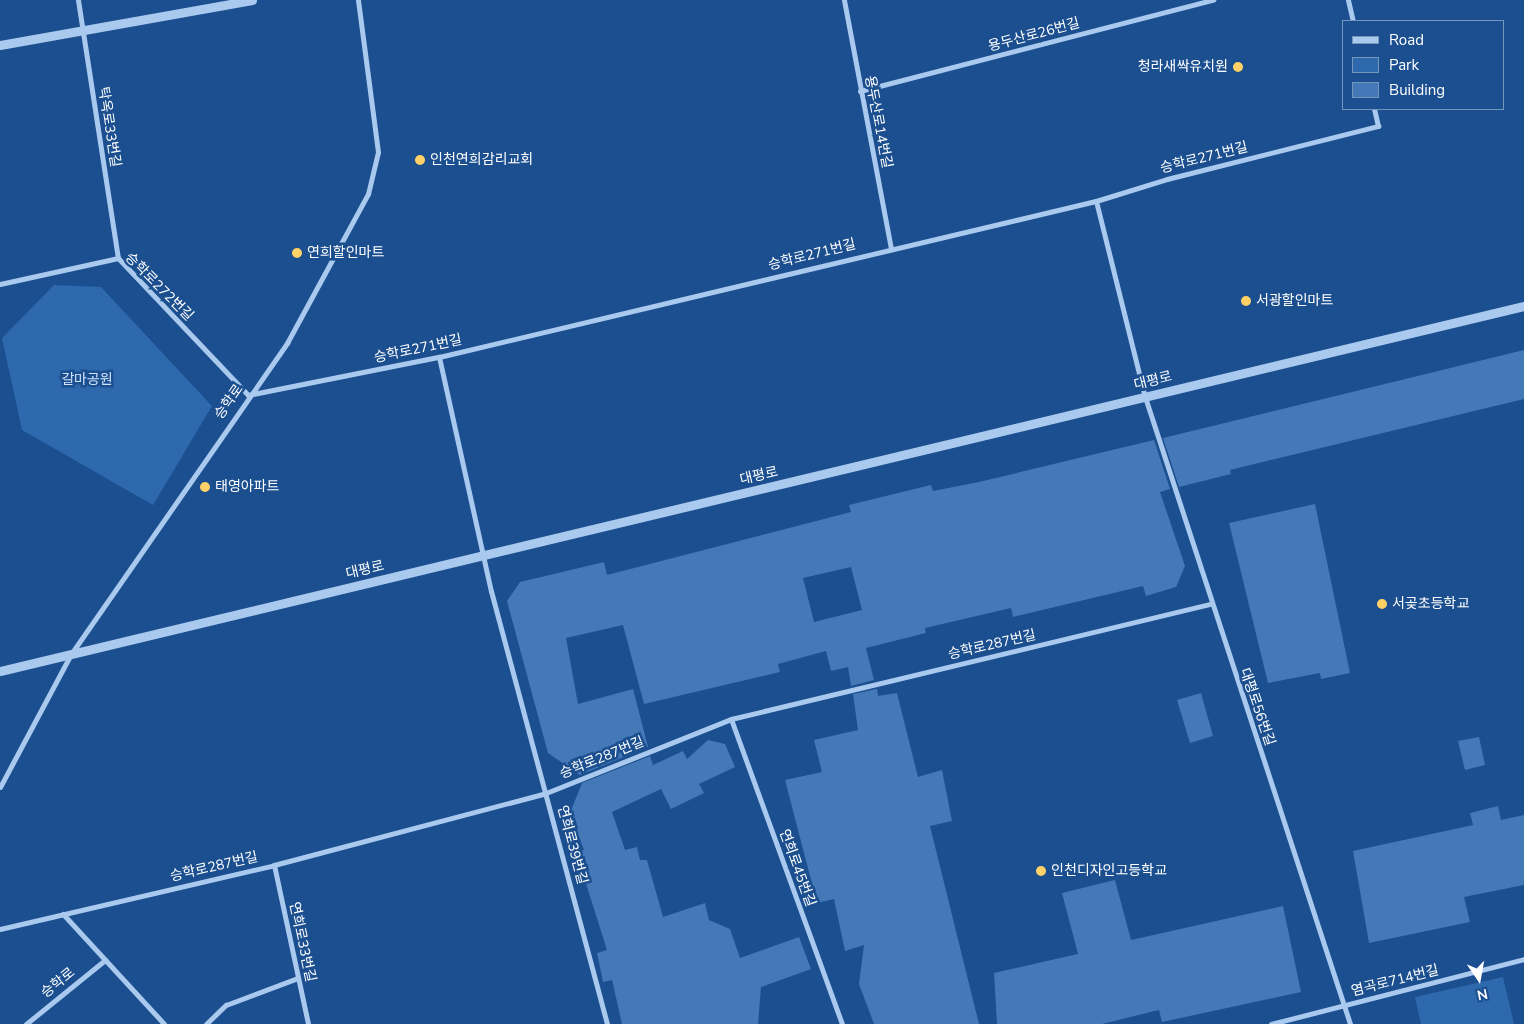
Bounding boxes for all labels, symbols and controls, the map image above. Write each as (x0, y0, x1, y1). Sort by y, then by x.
street label: 용두산로26번길 (986, 15, 1082, 55)
legend (1342, 20, 1504, 110)
text: Road (1389, 30, 1424, 50)
text: Park (1389, 55, 1419, 75)
place label: 청라새싹유치원 (1138, 59, 1228, 75)
marker: 청라새싹유치원 (1232, 61, 1244, 73)
street label: 용두산로14번길 (861, 74, 895, 170)
text: Building (1389, 80, 1445, 100)
street label: 탁옥로33번길 (94, 86, 124, 168)
street label: 승학로271번길 (1158, 139, 1250, 177)
place label: 인천연희감리교회 (430, 152, 533, 168)
marker: 인천연희감리교회 (414, 154, 426, 166)
street label: 승학로271번길 (766, 236, 858, 274)
place label: 연희할인마트 (307, 245, 384, 261)
marker: 연희할인마트 (291, 247, 303, 259)
street label: 승학로272번길 (121, 249, 197, 325)
place label: 서광할인마트 (1256, 293, 1333, 309)
marker: 서광할인마트 (1240, 295, 1252, 307)
street label: 승학로271번길 (372, 331, 464, 367)
street label: 대평로 (1132, 368, 1174, 394)
park label: 갈마공원 (61, 372, 113, 388)
street label: 승학로 (211, 381, 247, 423)
street label: 대평로 (738, 463, 780, 489)
place label: 태영아파트 (215, 479, 279, 495)
marker: 태영아파트 (199, 481, 211, 493)
street label: 대평로 (344, 557, 386, 583)
place label: 서곶초등학교 (1392, 596, 1469, 612)
marker: 서곶초등학교 (1376, 598, 1388, 610)
street label: 승학로287번길 (946, 627, 1038, 663)
street label: 대평로56번길 (1236, 666, 1278, 748)
street label: 승학로287번길 (557, 733, 647, 783)
street label: 연희로39번길 (553, 804, 591, 886)
street label: 연희로45번길 (775, 827, 819, 909)
street label: 승학로287번길 (168, 849, 260, 885)
place label: 인천디자인고등학교 (1051, 863, 1167, 879)
marker: 인천디자인고등학교 (1035, 865, 1047, 877)
street label: 연희로33번길 (285, 901, 319, 983)
north arrow (1454, 954, 1504, 1004)
street label: 염곡로714번길 (1349, 962, 1441, 1000)
street label: 승학로 (38, 964, 78, 1002)
text: N (1475, 984, 1489, 1005)

